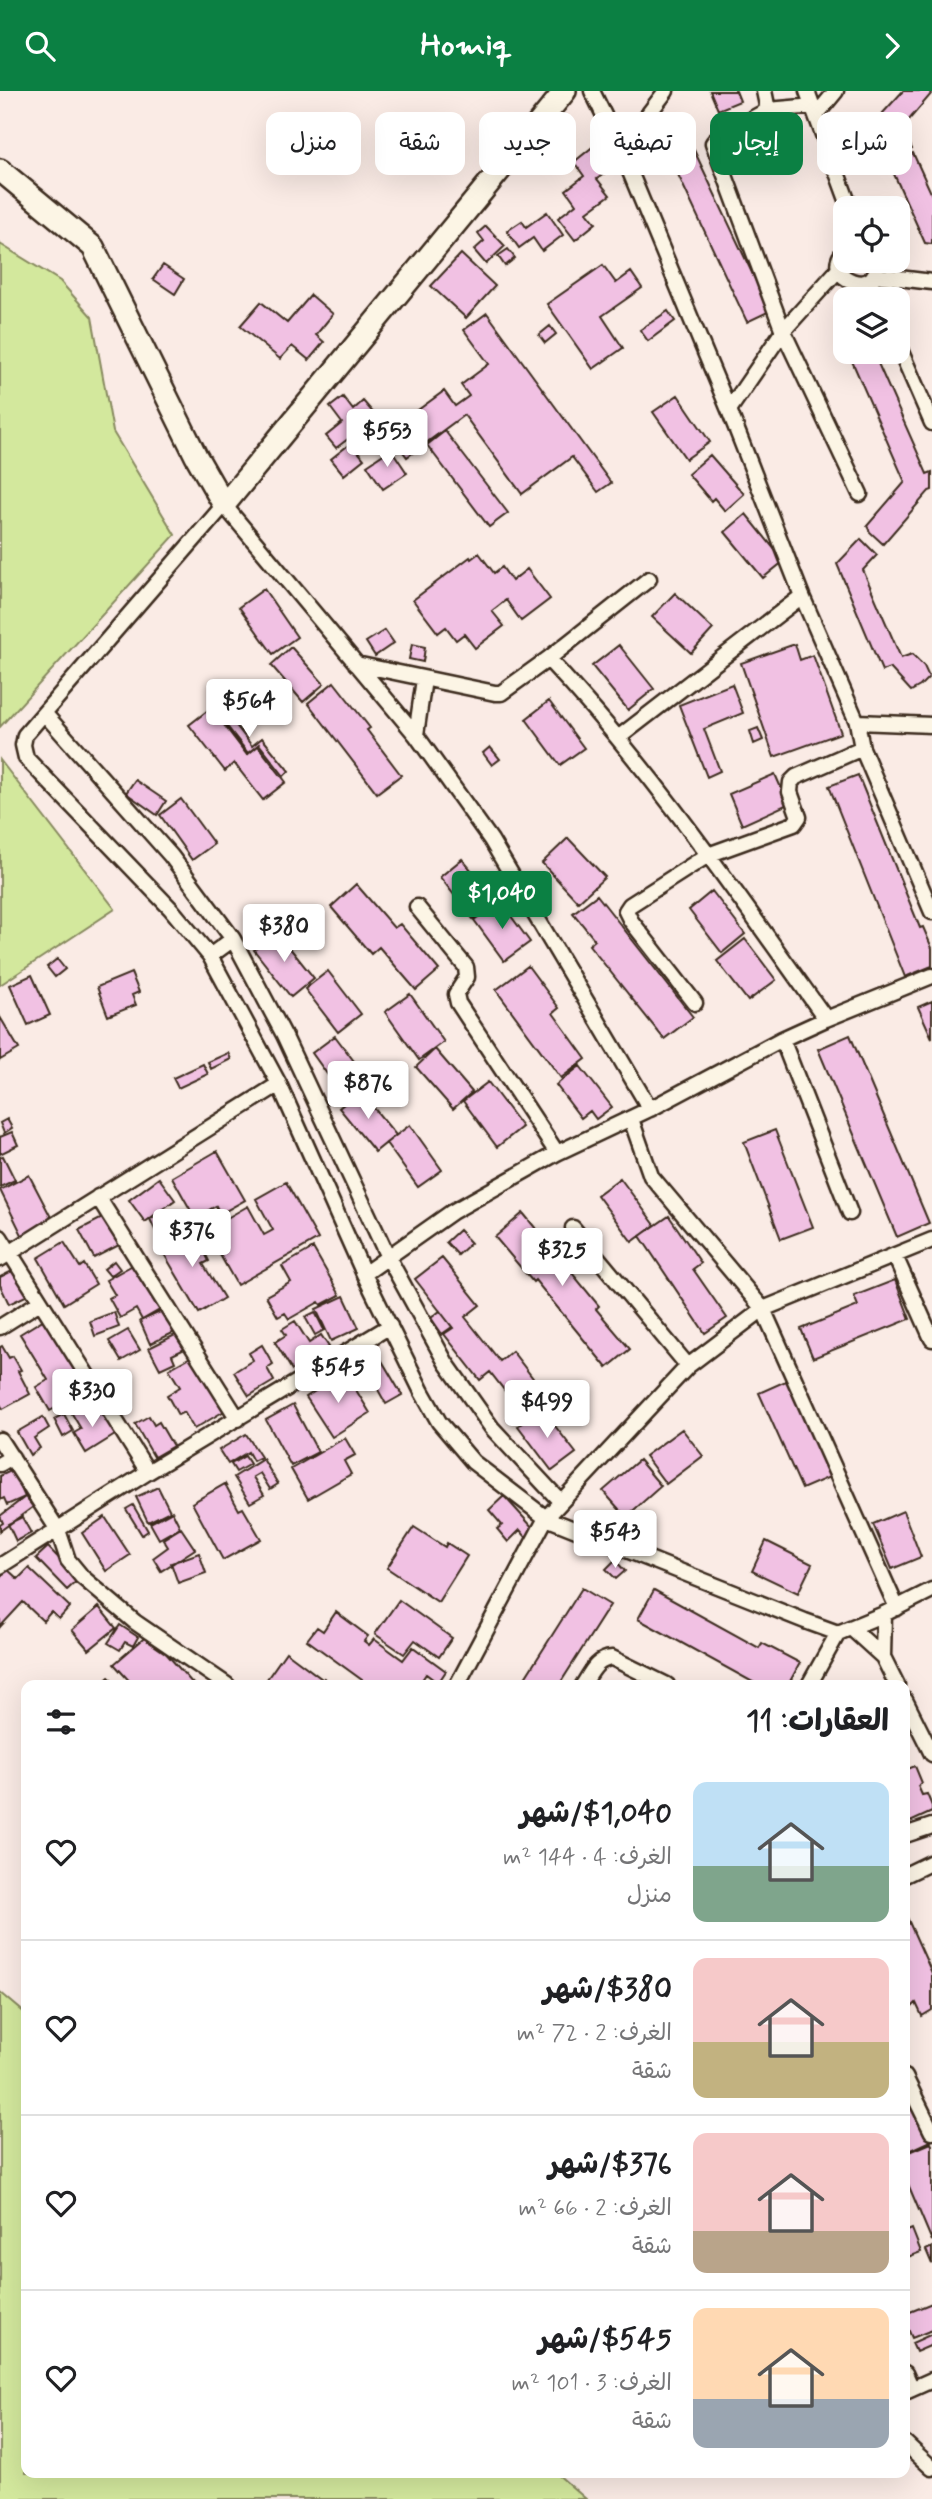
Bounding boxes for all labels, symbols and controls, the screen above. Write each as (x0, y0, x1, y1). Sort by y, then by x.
text: Homiq (420, 25, 512, 67)
icon: search (21, 27, 59, 65)
icon: forward (873, 27, 911, 65)
chip: منزل (266, 112, 361, 175)
chip: شقة (375, 112, 465, 175)
chip: جديد (479, 112, 576, 175)
chip: تصفية (590, 112, 696, 175)
chip: إيجار (710, 112, 803, 175)
chip: شراء (817, 112, 912, 175)
map controls (833, 196, 910, 364)
button: locate (833, 196, 910, 273)
button: layers (833, 287, 910, 364)
pin: $553 (346, 409, 428, 469)
text: $553 (363, 417, 412, 447)
pin: $564 (208, 679, 290, 739)
text: $564 (222, 687, 276, 717)
pin: $1,040 (445, 871, 559, 931)
text: $1,040 (468, 879, 536, 909)
pin: $380 (243, 905, 325, 964)
text: $380 (259, 912, 309, 942)
pin: $876 (327, 1061, 409, 1121)
text: $876 (344, 1069, 392, 1099)
pin: $376 (151, 1209, 233, 1269)
text: $376 (169, 1217, 215, 1247)
pin: $325 (521, 1229, 603, 1288)
text: $325 (538, 1236, 586, 1266)
pin: $545 (297, 1345, 379, 1405)
text: $545 (311, 1353, 365, 1383)
pin: $330 (51, 1369, 133, 1429)
text: $330 (68, 1377, 116, 1407)
pin: $499 (506, 1381, 588, 1440)
text: $499 (521, 1388, 573, 1418)
pin: $543 (574, 1511, 656, 1570)
text: $543 (590, 1518, 640, 1548)
text: العقارات: 11 (746, 1702, 889, 1741)
icon: filters (42, 1703, 80, 1741)
text: $1,040/شهر (520, 1794, 672, 1833)
icon: home (749, 1810, 833, 1894)
icon: heart (42, 1833, 80, 1871)
text: الغرف: 4 · 144 m² (503, 1843, 672, 1873)
text: منزل (627, 1881, 672, 1911)
text: $380/شهر (543, 1970, 672, 2009)
icon: home (749, 1986, 833, 2070)
icon: heart (42, 2009, 80, 2047)
text: الغرف: 2 · 72 m² (517, 2019, 672, 2049)
text: شقة (632, 2057, 672, 2087)
text: $376/شهر (549, 2145, 672, 2184)
icon: home (749, 2161, 833, 2245)
icon: heart (42, 2184, 80, 2222)
text: الغرف: 2 · 66 m² (518, 2194, 672, 2224)
text: شقة (632, 2232, 672, 2262)
text: $545/شهر (538, 2320, 672, 2359)
icon: home (749, 2336, 833, 2420)
icon: heart (42, 2359, 80, 2397)
text: الغرف: 3 · 101 m² (511, 2369, 672, 2399)
text: شقة (632, 2407, 672, 2437)

